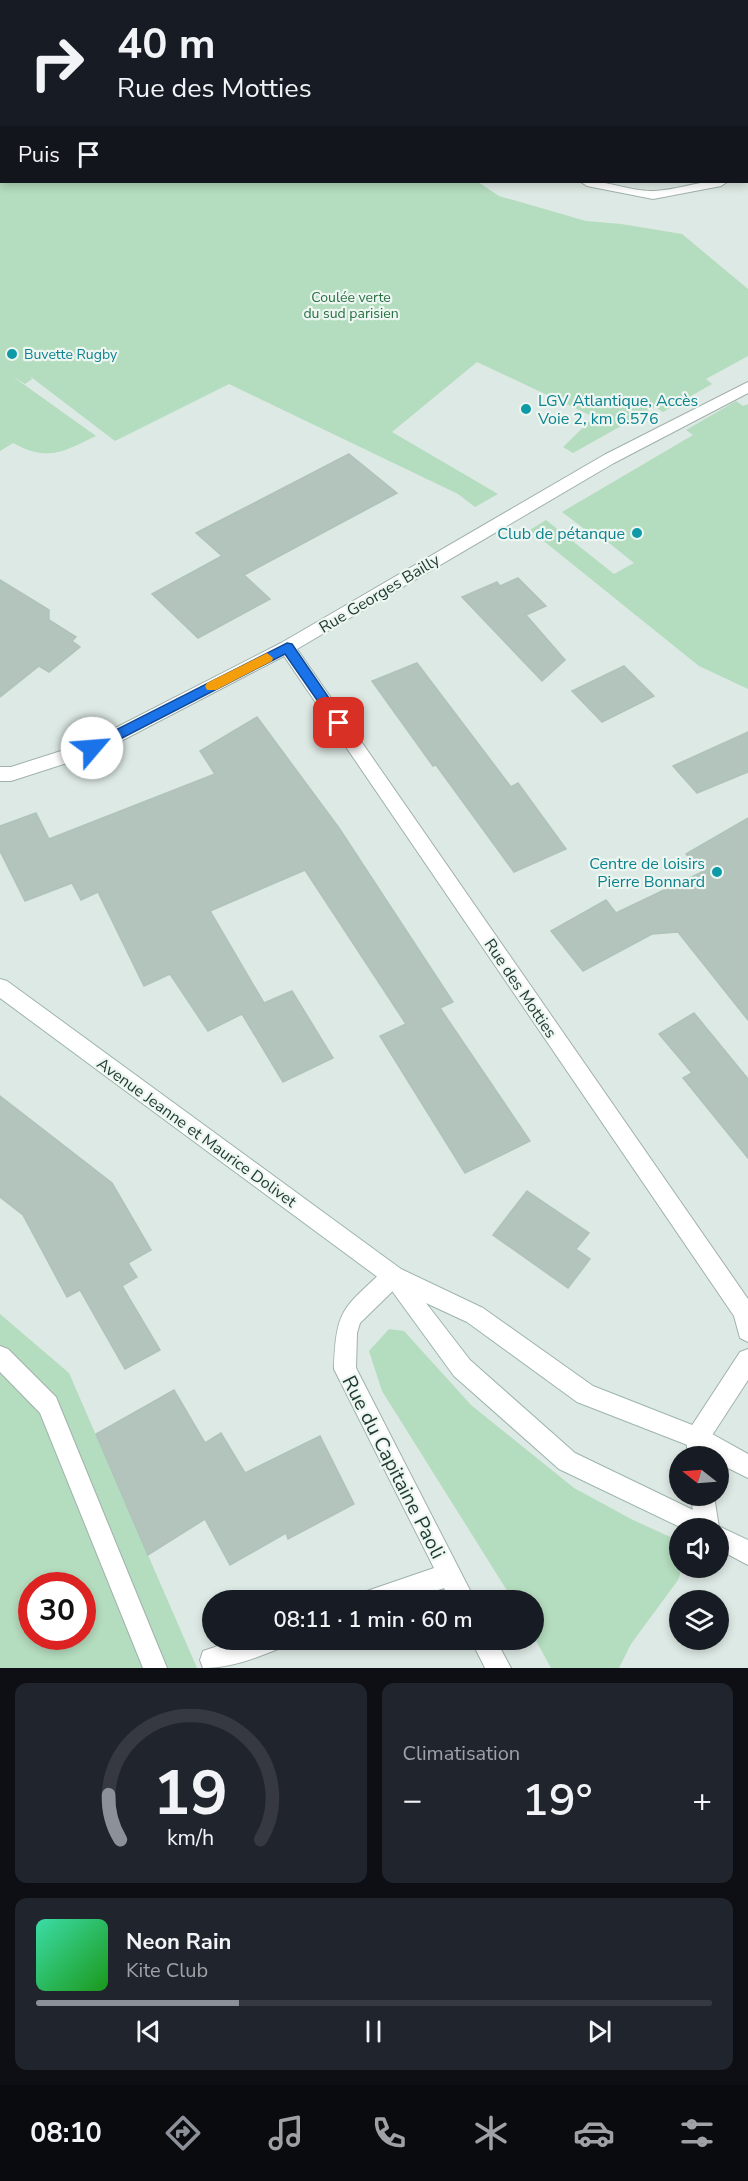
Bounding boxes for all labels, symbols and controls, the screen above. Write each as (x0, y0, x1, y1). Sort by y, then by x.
text: 40 m (117, 16, 216, 73)
icon: right (18, 24, 96, 102)
text: Rue des Motties (117, 70, 312, 107)
icon: arrive (72, 138, 105, 171)
text: Puis (18, 140, 60, 170)
park label: Coulée verte du sud parisien (303, 288, 399, 323)
place label: Buvette Rugby (24, 345, 118, 364)
marker: Buvette Rugby (5, 347, 19, 361)
place label: LGV Atlantique, Accès Voie 2, km 6.576 (537, 390, 698, 430)
marker: LGV Atlantique, Accès Voie 2, km 6.576 (519, 402, 533, 416)
place label: Club de pétanque (497, 523, 625, 545)
marker: Club de pétanque (630, 526, 644, 540)
street label: Rue Georges Bailly (315, 549, 445, 639)
pin (313, 697, 364, 748)
icon: arrive (322, 706, 355, 739)
position arrow (60, 716, 124, 780)
place label: Centre de loisirs Pierre Bonnard (589, 853, 705, 893)
marker: Centre de loisirs Pierre Bonnard (710, 865, 724, 879)
street label: Rue des Motties (479, 935, 562, 1043)
street label: Avenue Jeanne et Maurice Dolivet (92, 1053, 301, 1213)
street label: Rue du Capitaine Paoli (336, 1371, 451, 1563)
north arrow (669, 1446, 729, 1506)
map controls (669, 1446, 729, 1650)
button: sound (669, 1518, 729, 1578)
speed limit sign: 30 (18, 1572, 96, 1650)
button: layers (669, 1590, 729, 1650)
text: 08:11 · 1 min · 60 m (274, 1605, 472, 1635)
text: Climatisation (403, 1740, 520, 1767)
text: 19 (153, 1751, 228, 1836)
text: 19° (522, 1770, 593, 1831)
text: − (403, 1778, 422, 1823)
text: + (692, 1778, 712, 1823)
text: km/h (167, 1823, 214, 1853)
text: Neon Rain (126, 1927, 231, 1957)
text: Kite Club (126, 1957, 208, 1984)
icon: previous (132, 2015, 165, 2048)
icon: pause (357, 2015, 390, 2048)
icon: next (583, 2015, 616, 2048)
icon: directions (162, 2112, 204, 2154)
icon: music (265, 2112, 307, 2154)
icon: phone (368, 2112, 410, 2154)
icon: climate (470, 2112, 512, 2154)
icon: car (573, 2112, 615, 2154)
icon: filters (676, 2112, 718, 2154)
text: 08:10 (30, 2115, 102, 2152)

